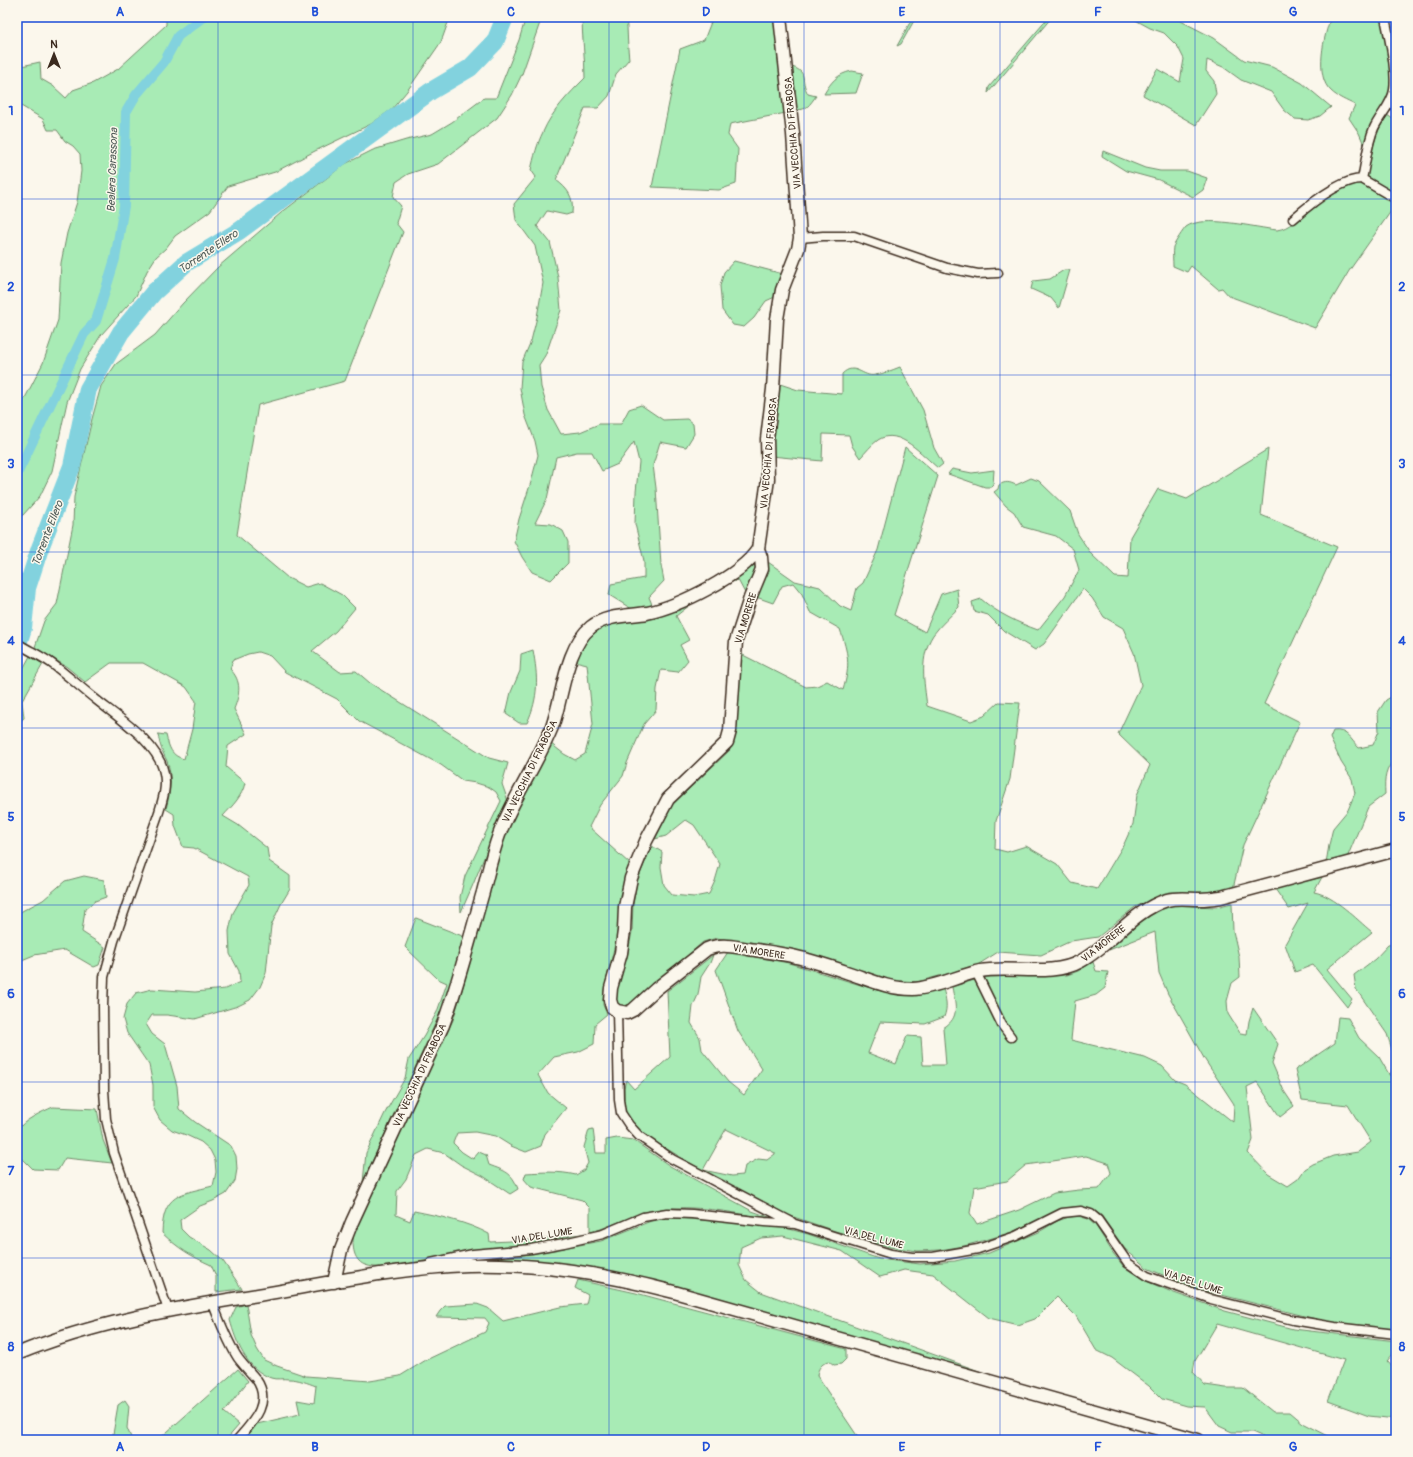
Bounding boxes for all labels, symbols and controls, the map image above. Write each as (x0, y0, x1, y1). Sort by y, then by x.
text: A (116, 4, 125, 20)
text: B (311, 4, 319, 20)
text: C (507, 4, 515, 20)
text: D (702, 4, 710, 20)
text: E (899, 4, 906, 20)
text: F (1094, 4, 1102, 20)
text: G (1289, 4, 1298, 20)
north arrow (34, 34, 74, 74)
text: N (50, 38, 58, 51)
street label: VIA VECCHIA DI FRABOSA (782, 76, 804, 189)
text: 1 (8, 103, 14, 119)
text: 1 (1399, 103, 1405, 119)
water label: Bealera Carassona (105, 127, 120, 212)
water label: Torrente Ellero (176, 226, 241, 276)
text: 2 (7, 279, 15, 295)
text: 2 (1398, 279, 1406, 295)
street label: VIA VECCHIA DI FRABOSA (758, 396, 780, 510)
text: 3 (7, 456, 15, 472)
text: 3 (1398, 456, 1406, 472)
water label: Torrente Ellero (29, 498, 66, 568)
street label: VIA MORERE (732, 591, 759, 645)
text: 4 (7, 633, 15, 649)
text: 4 (1398, 633, 1406, 649)
street label: VIA VECCHIA DI FRABOSA (500, 718, 560, 825)
text: 5 (7, 809, 15, 825)
text: 5 (1398, 809, 1406, 825)
street label: VIA MORERE (1079, 923, 1128, 965)
street label: VIA MORERE (732, 942, 786, 962)
text: 6 (7, 986, 15, 1002)
text: 6 (1398, 986, 1406, 1002)
street label: VIA VECCHIA DI FRABOSA (391, 1021, 449, 1129)
text: 7 (8, 1163, 15, 1179)
text: 7 (1399, 1163, 1406, 1179)
street label: VIA DEL LUME (843, 1224, 905, 1252)
street label: VIA DEL LUME (511, 1225, 573, 1247)
street label: VIA DEL LUME (1162, 1267, 1224, 1297)
text: 8 (8, 1339, 15, 1355)
text: 8 (1399, 1339, 1406, 1355)
text: A (116, 1439, 125, 1455)
text: B (311, 1439, 319, 1455)
text: C (507, 1439, 515, 1455)
text: D (702, 1439, 710, 1455)
text: E (899, 1439, 906, 1455)
text: F (1094, 1439, 1102, 1455)
text: G (1289, 1439, 1298, 1455)

